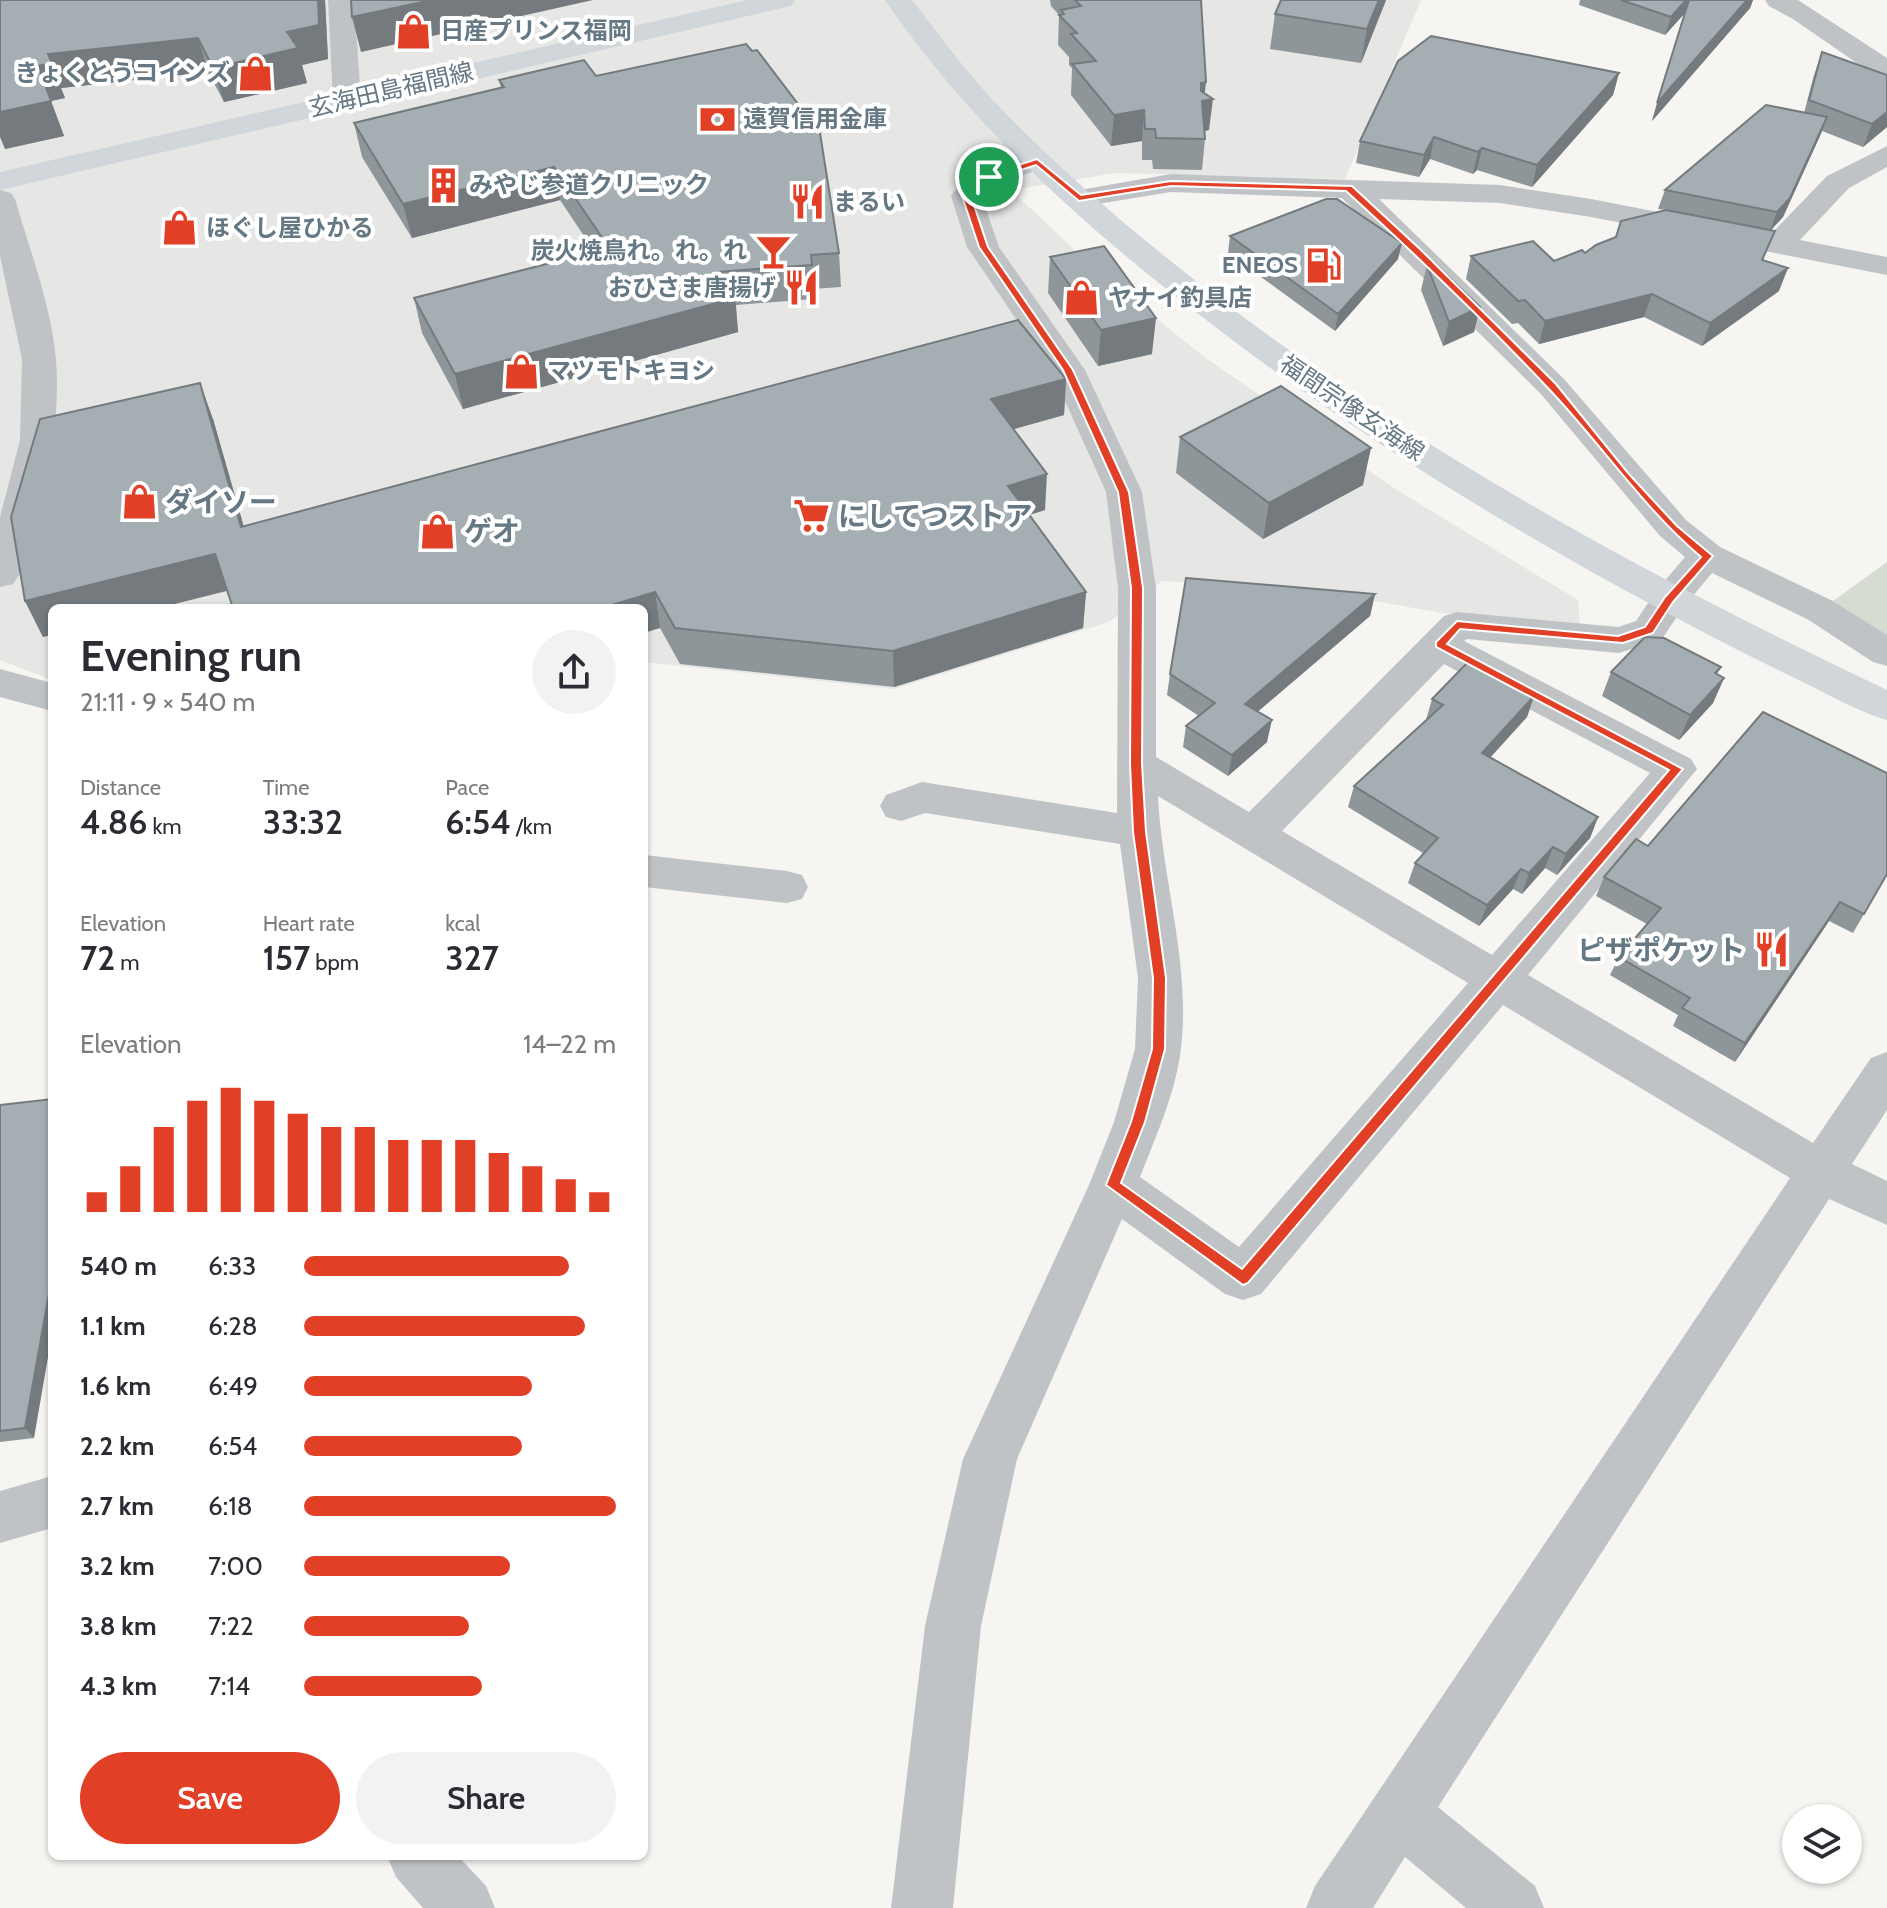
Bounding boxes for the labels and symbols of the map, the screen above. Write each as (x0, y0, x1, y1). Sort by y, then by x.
shop icon: 日産プリンス福岡 (395, 12, 433, 50)
place label: 日産プリンス福岡 (440, 16, 632, 45)
shop icon: きょくとうコインズ (237, 54, 275, 92)
street label: 玄海田島福間線 (306, 56, 476, 123)
place label: きょくとうコインズ (14, 58, 230, 87)
bank icon: 遠賀信用金庫 (698, 100, 736, 138)
place label: 遠賀信用金庫 (743, 104, 887, 133)
pin (955, 143, 1023, 211)
building icon: みやじ参道クリニック (424, 166, 462, 204)
place label: みやじ参道クリニック (469, 170, 709, 199)
restaurant icon: まるい (788, 183, 826, 221)
place label: まるい (833, 187, 905, 216)
shop icon: ほぐし屋ひかる (161, 209, 199, 247)
place label: ほぐし屋ひかる (206, 213, 374, 242)
bar icon: 炭火焼鳥れ。れ。れ (754, 232, 792, 270)
place label: 炭火焼鳥れ。れ。れ (531, 236, 747, 265)
fuel station icon: ENEOS (1305, 246, 1343, 284)
place label: ENEOS (1222, 250, 1298, 279)
restaurant icon: おひさま唐揚げ (783, 269, 821, 307)
place label: おひさま唐揚げ (608, 273, 776, 302)
shop icon: ヤナイ釣具店 (1063, 279, 1101, 317)
place label: ヤナイ釣具店 (1108, 283, 1252, 312)
street label: 福間宗像玄海線 (1275, 349, 1430, 467)
shop icon: マツモトキヨシ (502, 352, 540, 390)
place label: マツモトキヨシ (547, 356, 715, 385)
shop icon: ダイソー (120, 483, 158, 521)
place label: ダイソー (165, 485, 277, 519)
supermarket icon: にしてつストア (793, 497, 831, 535)
place label: にしてつストア (838, 499, 1033, 533)
shop icon: ゲオ (419, 512, 457, 550)
place label: ゲオ (464, 514, 520, 548)
restaurant icon: ピザポケット (1752, 931, 1790, 969)
place label: ピザポケット (1577, 933, 1745, 967)

